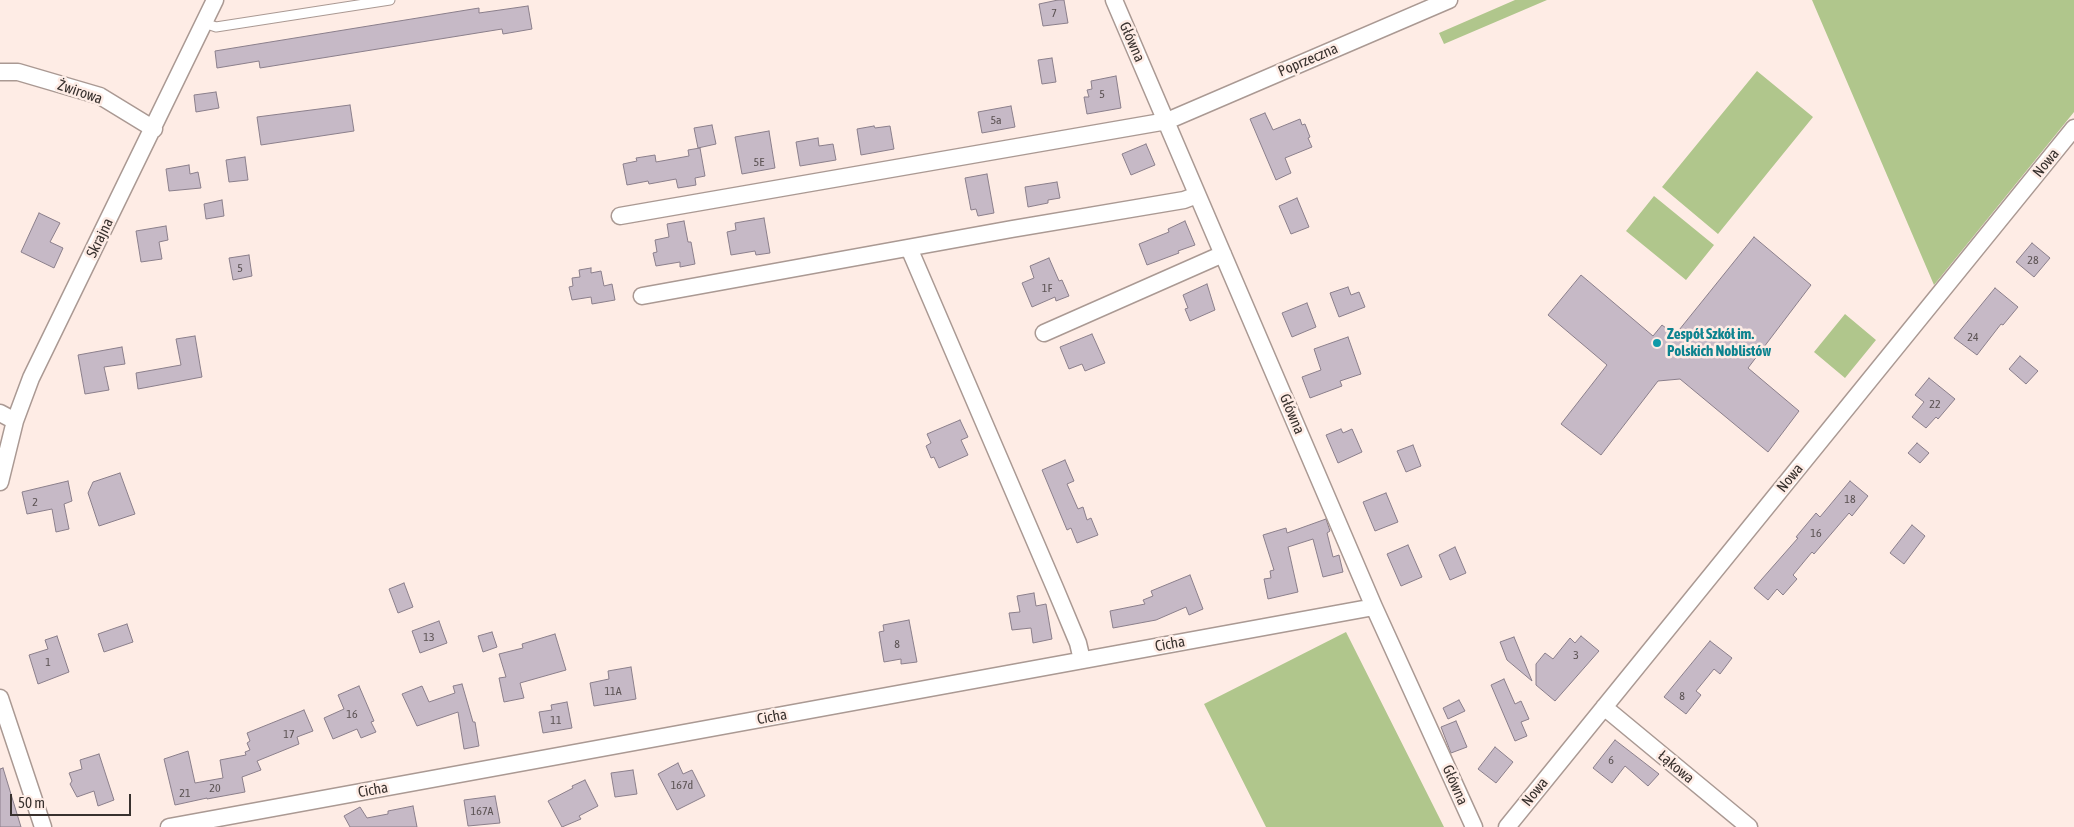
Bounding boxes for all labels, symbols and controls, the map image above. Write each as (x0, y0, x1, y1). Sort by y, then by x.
house number: 7 (1051, 6, 1057, 20)
street label: Główna (1115, 19, 1149, 65)
street label: Poprzeczna (1276, 39, 1340, 81)
street label: Żwirowa (55, 76, 105, 108)
house number: 5 (1099, 87, 1105, 101)
house number: 5a (990, 113, 1002, 127)
street label: Nowa (2029, 145, 2063, 181)
house number: 5E (754, 155, 764, 169)
street label: Skrajna (83, 215, 117, 261)
house number: 28 (2027, 253, 2039, 267)
house number: 5 (237, 261, 243, 275)
house number: 1F (1042, 281, 1052, 295)
place label: Zespół Szkół im. Polskich Noblistów (1667, 325, 1771, 360)
house number: 24 (1967, 330, 1979, 344)
marker: Zespół Szkół im. Polskich Noblistów (1651, 337, 1663, 349)
street label: Główna (1276, 391, 1308, 437)
house number: 22 (1929, 397, 1941, 411)
street label: Nowa (1773, 460, 1807, 496)
house number: 18 (1844, 492, 1856, 506)
house number: 2 (32, 495, 38, 509)
house number: 16 (1810, 526, 1822, 540)
house number: 13 (423, 630, 435, 644)
street label: Cicha (1154, 633, 1186, 655)
house number: 8 (894, 637, 900, 651)
house number: 3 (1573, 648, 1579, 662)
house number: 1 (45, 655, 51, 669)
house number: 11A (604, 684, 622, 698)
house number: 8 (1679, 689, 1685, 703)
street label: Cicha (756, 706, 788, 728)
house number: 16 (346, 707, 358, 721)
house number: 11 (550, 713, 562, 727)
house number: 17 (283, 727, 295, 741)
street label: Łąkowa (1654, 747, 1698, 787)
house number: 6 (1608, 753, 1614, 767)
street label: Główna (1438, 762, 1472, 808)
street label: Nowa (1518, 774, 1552, 810)
house number: 167d (671, 778, 693, 792)
street label: Cicha (357, 779, 389, 801)
house number: 20 (209, 781, 221, 795)
scale bar (12, 784, 134, 816)
house number: 21 (179, 786, 191, 800)
text: 50 m (18, 794, 45, 811)
house number: 167A (471, 804, 493, 818)

